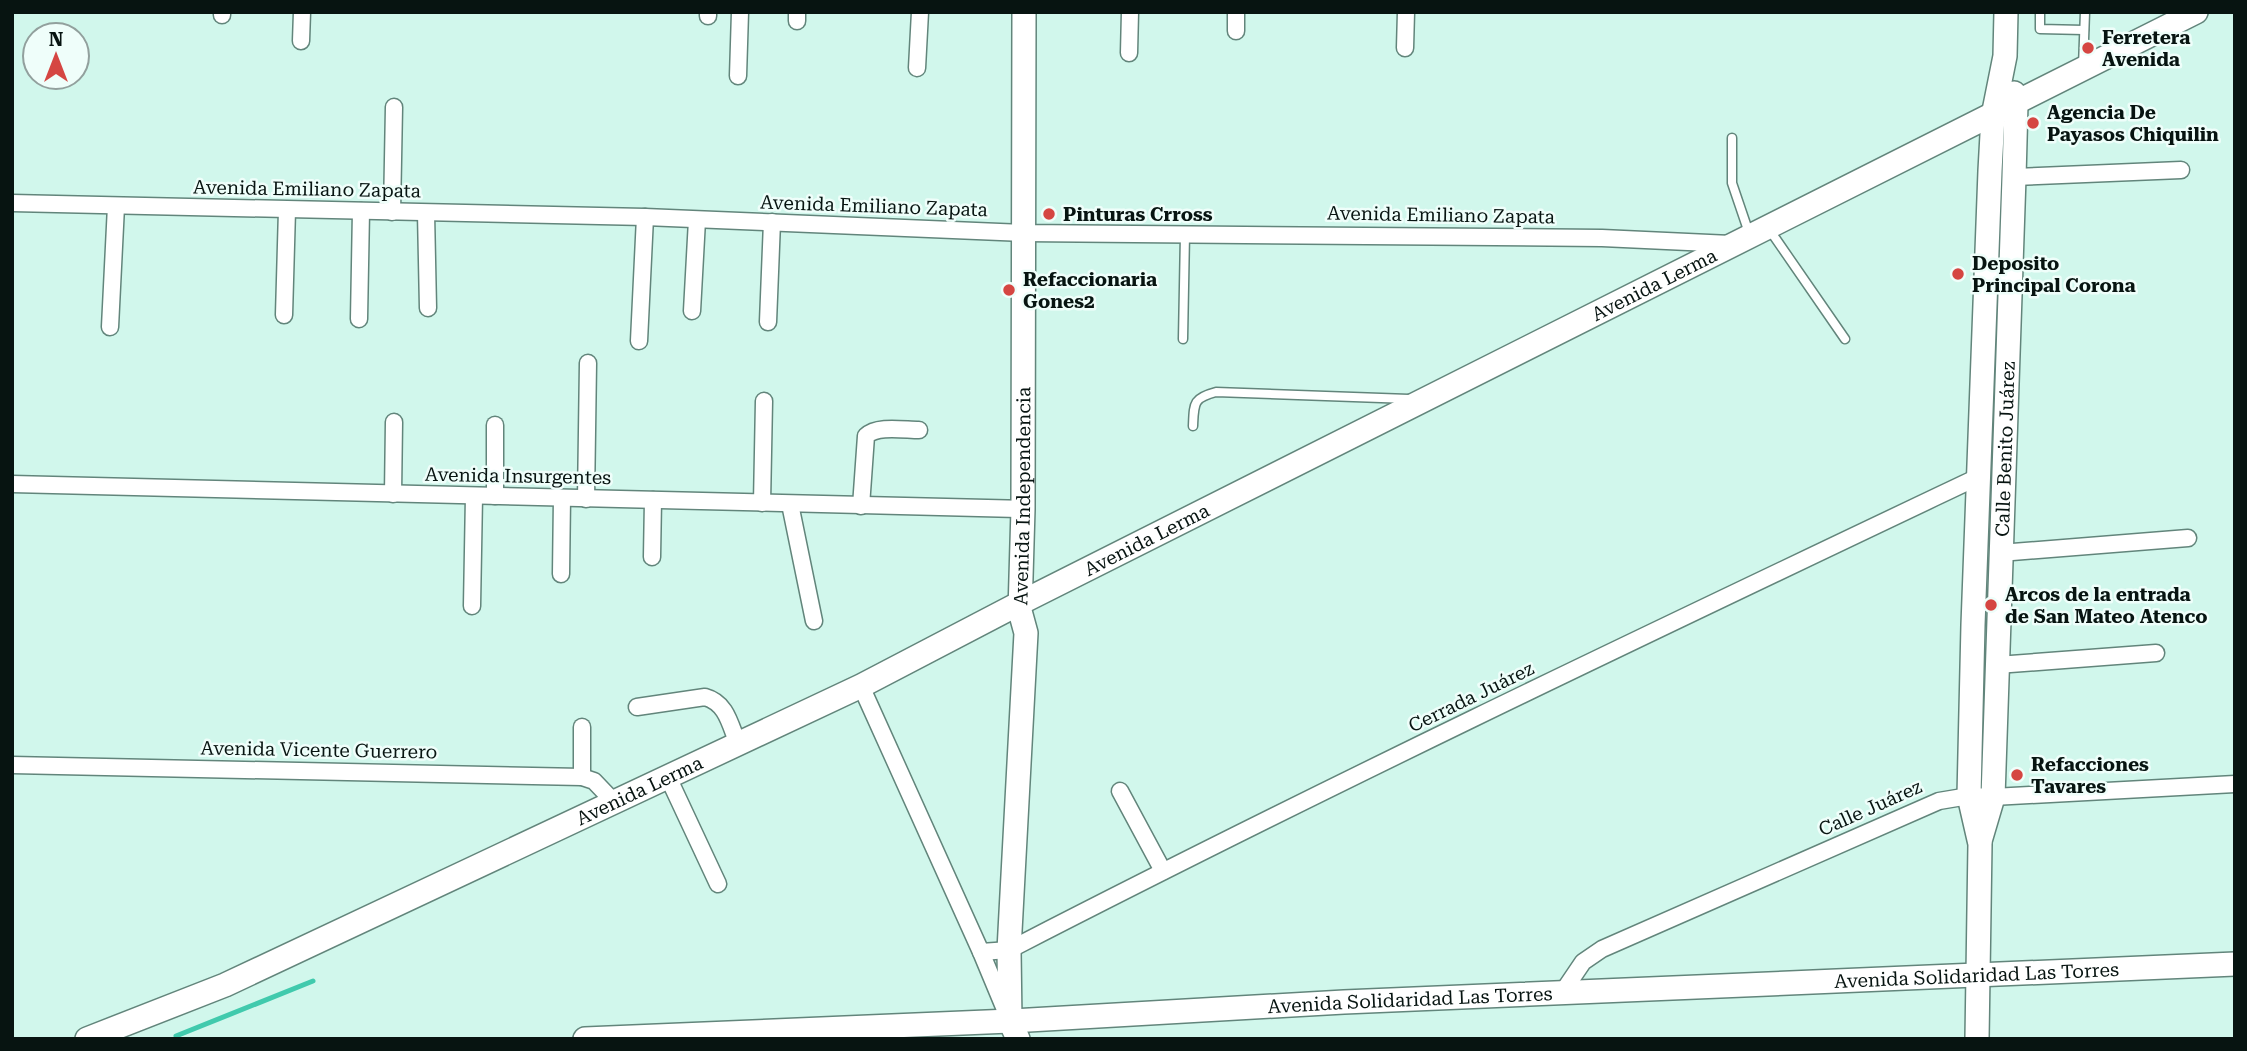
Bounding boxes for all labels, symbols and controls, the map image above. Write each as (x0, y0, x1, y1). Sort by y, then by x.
north arrow (21, 21, 91, 91)
place label: Ferretera Avenida (2102, 26, 2190, 71)
text: N (49, 28, 64, 51)
marker: Ferretera Avenida (2080, 40, 2096, 56)
place label: Agencia De Payasos Chiquilin (2047, 101, 2219, 146)
marker: Agencia De Payasos Chiquilin (2025, 115, 2041, 131)
street label: Avenida Emiliano Zapata (193, 176, 422, 202)
street label: Avenida Emiliano Zapata (760, 191, 989, 221)
street label: Avenida Emiliano Zapata (1327, 202, 1556, 228)
place label: Pinturas Crross (1063, 203, 1213, 226)
marker: Pinturas Crross (1041, 206, 1057, 222)
street label: Avenida Lerma (1588, 243, 1721, 325)
place label: Deposito Principal Corona (1972, 252, 2136, 297)
marker: Deposito Principal Corona (1950, 266, 1966, 282)
place label: Refaccionaria Gones2 (1023, 268, 1157, 313)
marker: Refaccionaria Gones2 (1001, 282, 1017, 298)
street label: Calle Benito Juárez (1990, 361, 2019, 537)
street label: Avenida Independencia (1009, 386, 1035, 606)
street label: Avenida Insurgentes (425, 463, 611, 489)
street label: Avenida Lerma (1080, 498, 1214, 580)
place label: Arcos de la entrada de San Mateo Atenco (2005, 583, 2208, 628)
marker: Arcos de la entrada de San Mateo Atenco (1983, 597, 1999, 613)
street label: Cerrada Juárez (1405, 657, 1537, 737)
street label: Avenida Vicente Guerrero (200, 736, 438, 764)
street label: Avenida Lerma (572, 750, 707, 830)
place label: Refacciones Tavares (2031, 753, 2149, 798)
marker: Refacciones Tavares (2009, 767, 2025, 783)
street label: Calle Juárez (1815, 775, 1925, 841)
street label: Avenida Solidaridad Las Torres (1834, 957, 2119, 993)
street label: Avenida Solidaridad Las Torres (1267, 982, 1553, 1018)

